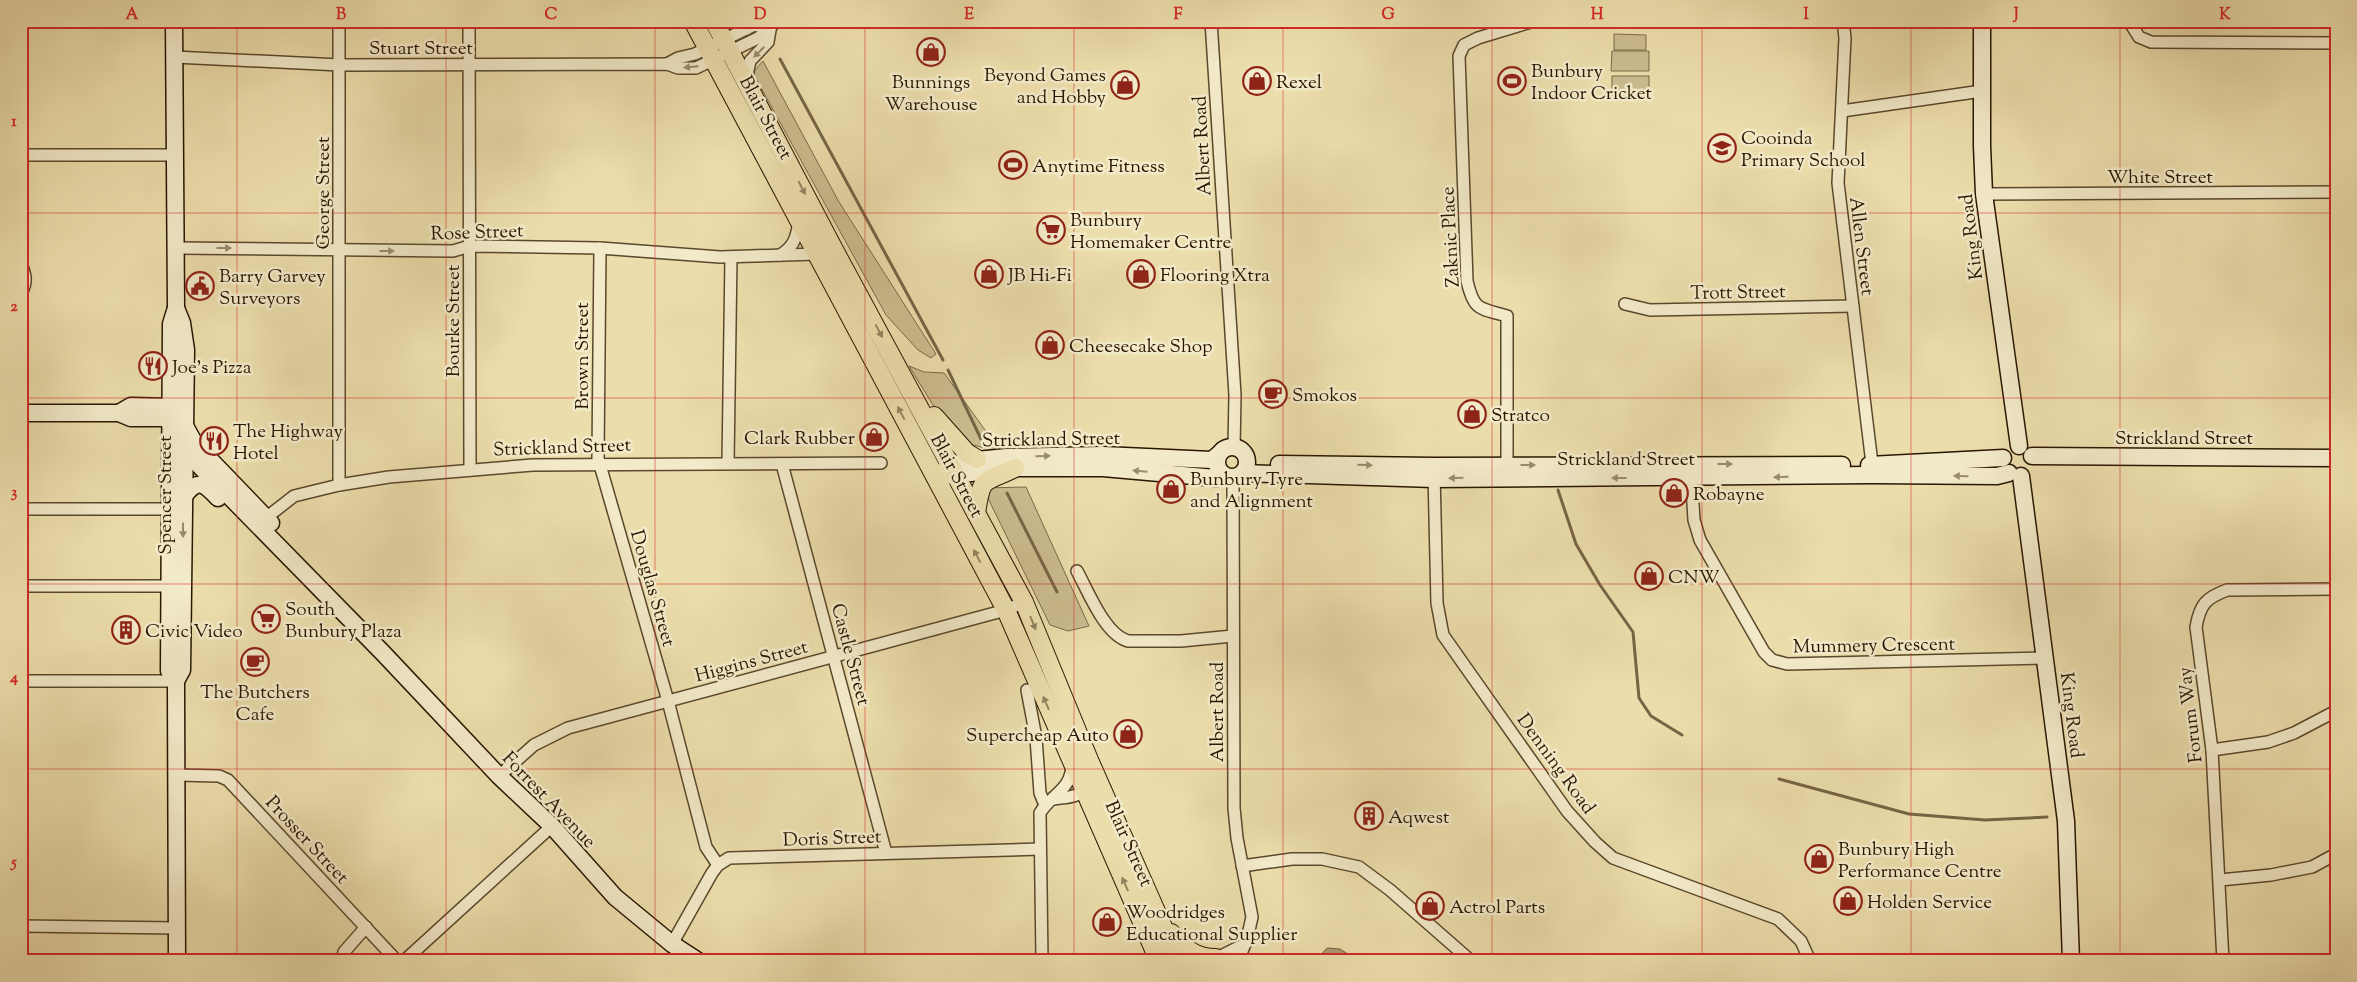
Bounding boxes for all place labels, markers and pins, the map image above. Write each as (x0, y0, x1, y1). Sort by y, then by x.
shop icon: Bunnings Warehouse (916, 37, 946, 67)
place label: Bunbury Indoor Cricket (1531, 59, 1652, 108)
place label: Beyond Games and Hobby (984, 63, 1107, 112)
shop icon: Rexel (1242, 66, 1272, 96)
sports icon: Bunbury Indoor Cricket (1497, 66, 1527, 96)
place label: Bunnings Warehouse (885, 70, 978, 119)
shop icon: Beyond Games and Hobby (1110, 70, 1140, 100)
place label: Rexel (1276, 70, 1322, 97)
place label: Cooinda Primary School (1741, 126, 1866, 175)
school or university icon: Cooinda Primary School (1707, 133, 1737, 163)
sports icon: Anytime Fitness (998, 150, 1028, 180)
place label: Anytime Fitness (1032, 154, 1165, 181)
place label: Bunbury Homemaker Centre (1070, 208, 1232, 257)
supermarket icon: Bunbury Homemaker Centre (1036, 215, 1066, 245)
shop icon: JB Hi-Fi (974, 259, 1004, 289)
shop icon: Flooring Xtra (1126, 259, 1156, 289)
place label: JB Hi-Fi (1007, 263, 1072, 290)
place label: Flooring Xtra (1160, 263, 1270, 290)
place label: Barry Garvey Surveyors (219, 264, 326, 313)
public building icon: Barry Garvey Surveyors (185, 271, 215, 301)
shop icon: Cheesecake Shop (1035, 330, 1065, 360)
place label: Cheesecake Shop (1069, 334, 1213, 361)
restaurant icon: Joe's Pizza (138, 351, 168, 381)
place label: Joe's Pizza (171, 355, 252, 382)
cafe icon: Smokos (1258, 379, 1288, 409)
place label: Smokos (1292, 383, 1357, 410)
shop icon: Stratco (1457, 399, 1487, 429)
place label: Stratco (1491, 403, 1550, 430)
place label: The Highway Hotel (233, 419, 343, 468)
shop icon: Clark Rubber (859, 422, 889, 452)
restaurant icon: The Highway Hotel (199, 426, 229, 456)
place label: Clark Rubber (744, 426, 855, 453)
place label: Bunbury Tyre and Alignment (1190, 467, 1314, 516)
shop icon: Bunbury Tyre and Alignment (1156, 474, 1186, 504)
shop icon: Robayne (1659, 478, 1689, 508)
place label: Robayne (1693, 482, 1765, 509)
shop icon: CNW (1634, 561, 1664, 591)
place label: CNW (1668, 565, 1720, 592)
place label: South Bunbury Plaza (285, 597, 402, 646)
supermarket icon: South Bunbury Plaza (251, 604, 281, 634)
building icon: Civic Video (111, 615, 141, 645)
place label: Civic Video (145, 619, 243, 646)
cafe icon: The Butchers Cafe (240, 647, 270, 677)
place label: The Butchers Cafe (200, 680, 310, 729)
shop icon: Supercheap Auto (1113, 719, 1143, 749)
place label: Supercheap Auto (966, 723, 1109, 750)
building icon: Aqwest (1354, 801, 1384, 831)
place label: Aqwest (1388, 805, 1450, 832)
place label: Bunbury High Performance Centre (1838, 837, 2002, 886)
shop icon: Bunbury High Performance Centre (1804, 844, 1834, 874)
shop icon: Holden Service (1833, 886, 1863, 916)
place label: Holden Service (1867, 890, 1992, 917)
shop icon: Actrol Parts (1415, 891, 1445, 921)
place label: Actrol Parts (1449, 895, 1545, 922)
place label: Woodridges Educational Supplier (1126, 900, 1297, 949)
shop icon: Woodridges Educational Supplier (1092, 907, 1122, 937)

